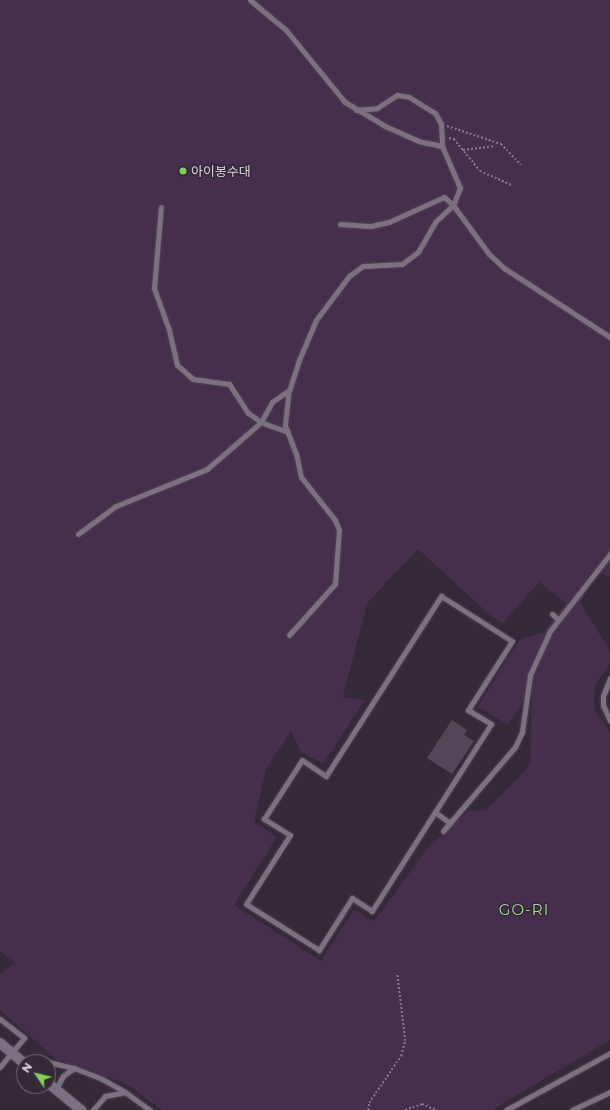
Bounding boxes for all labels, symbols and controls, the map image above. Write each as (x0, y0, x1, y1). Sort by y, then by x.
place label: 아이봉수대 (191, 163, 251, 179)
marker: 아이봉수대 (178, 166, 188, 176)
district label: GO-RI (499, 901, 549, 919)
north arrow (16, 1054, 56, 1094)
text: N (19, 1060, 35, 1075)

